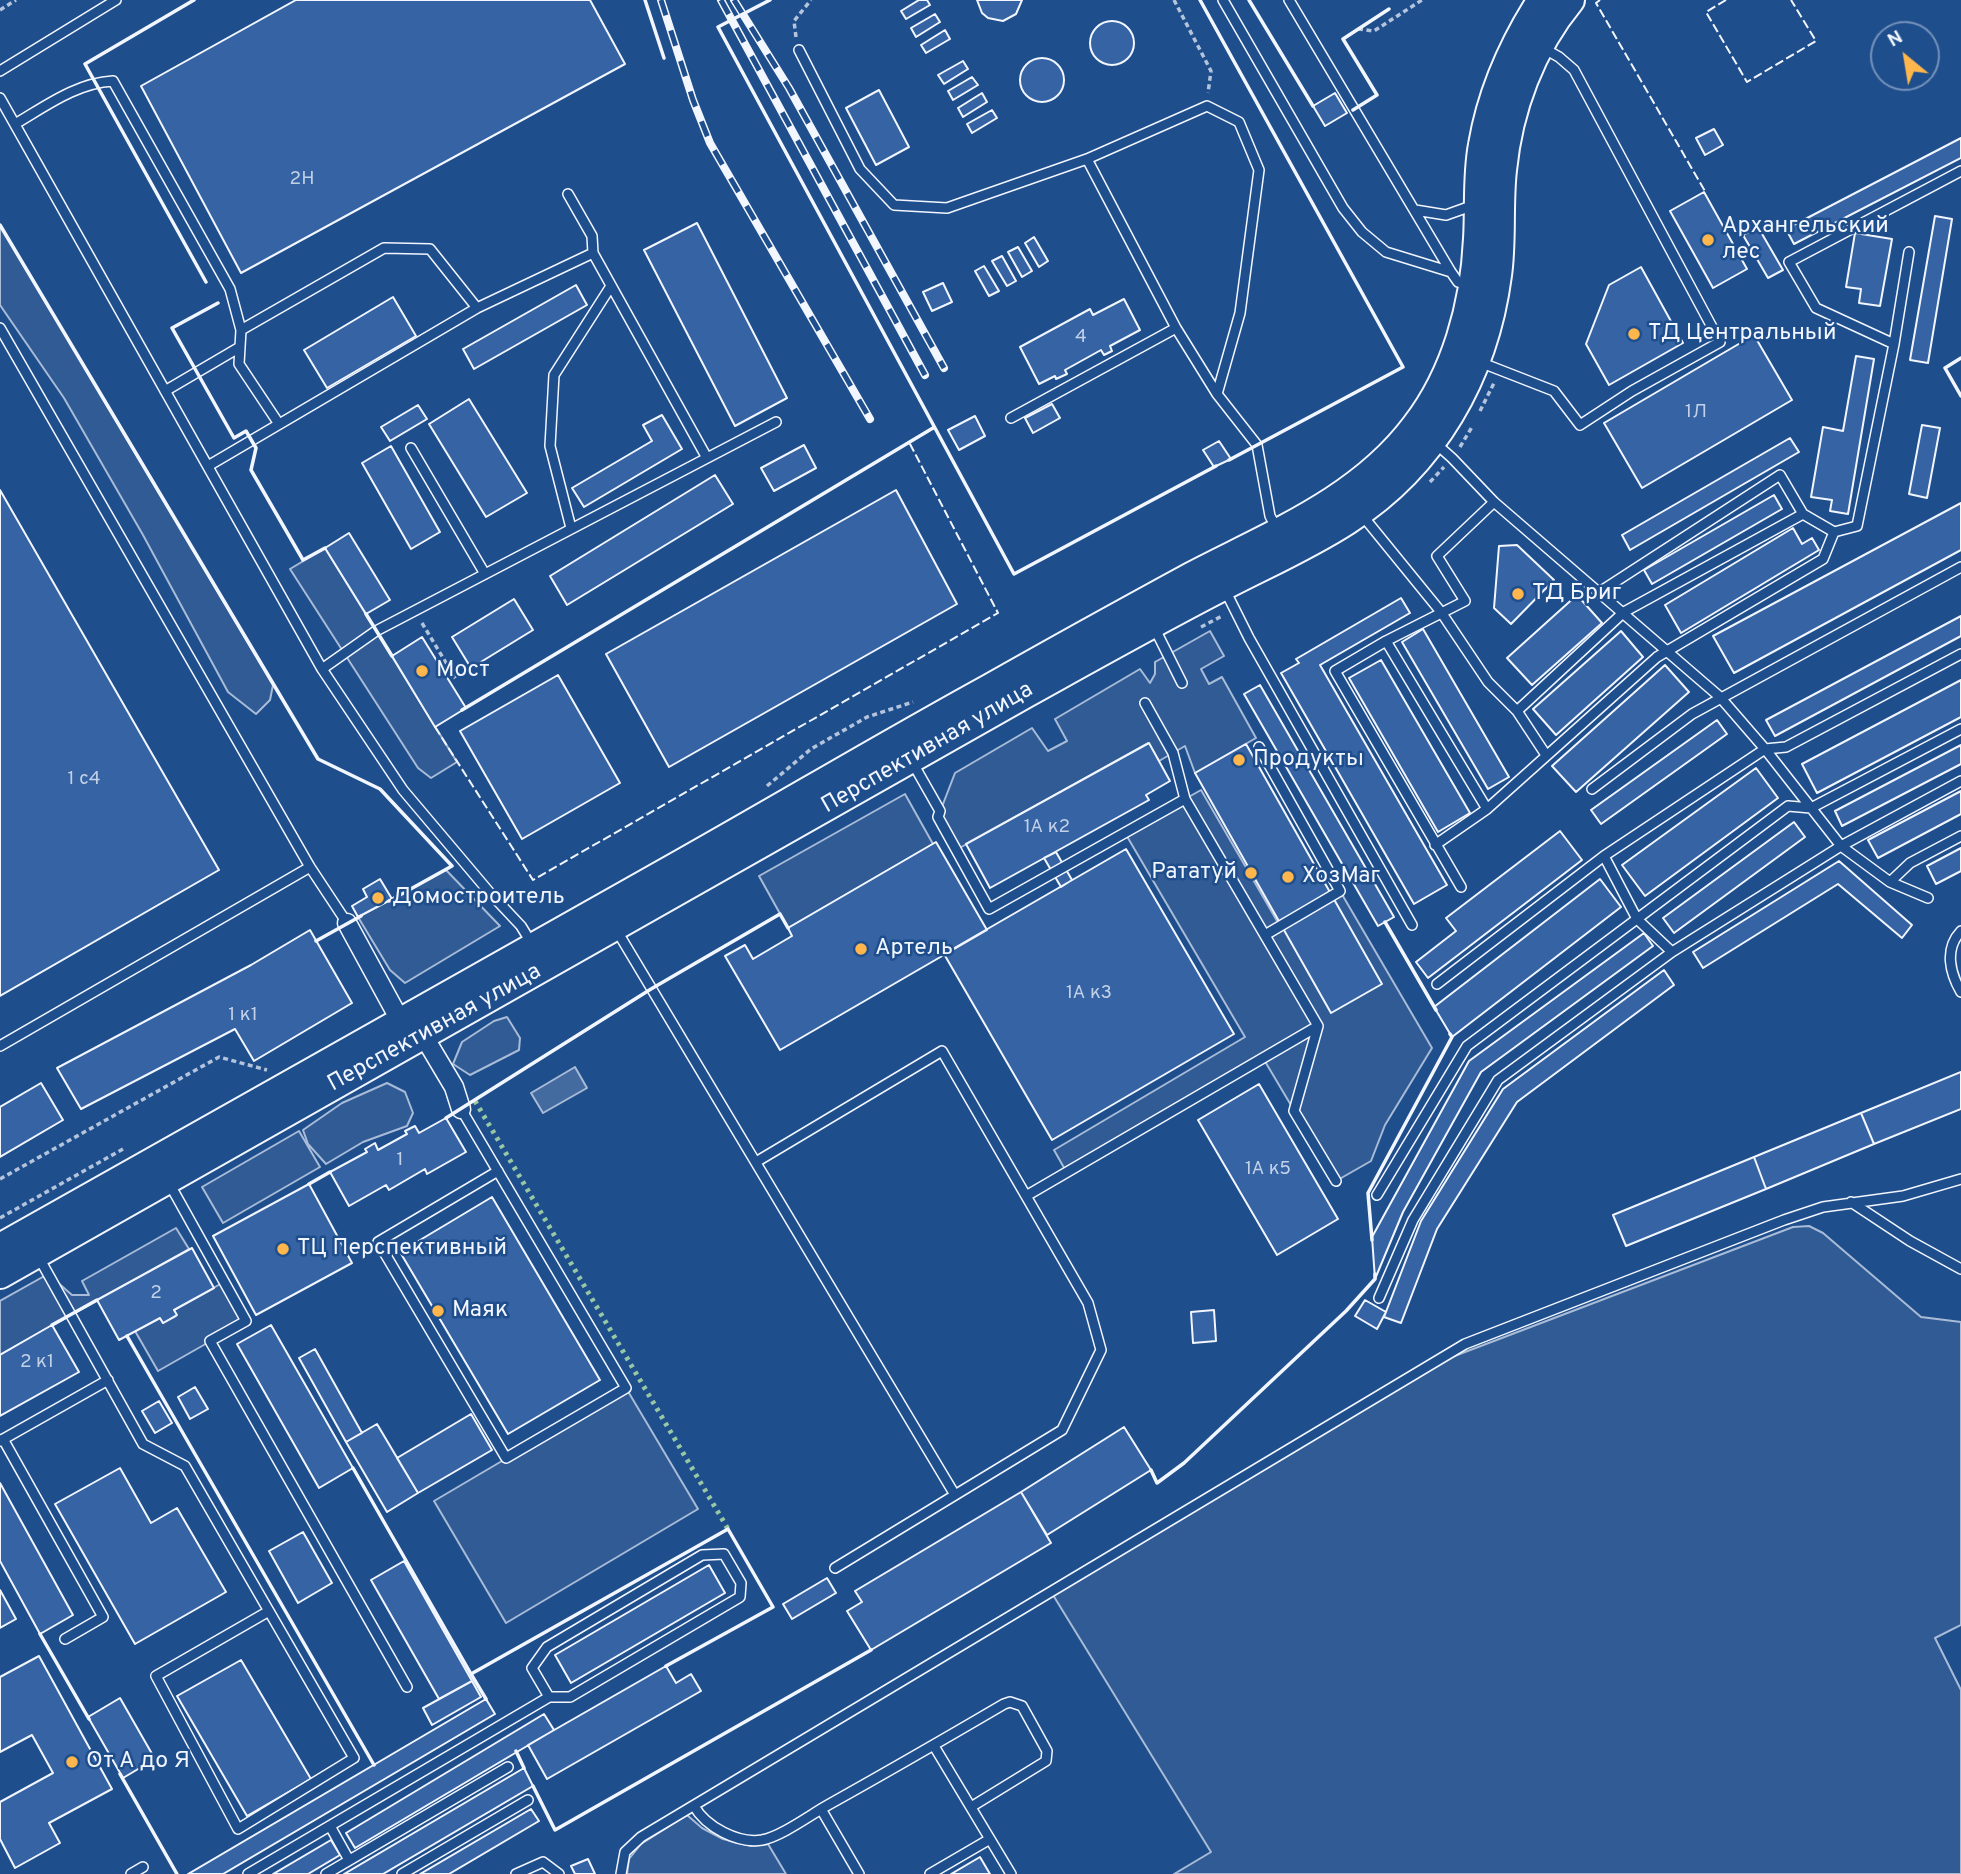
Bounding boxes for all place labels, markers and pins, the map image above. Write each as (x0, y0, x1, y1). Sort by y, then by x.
place label: Архангельский лес (1722, 213, 1889, 267)
marker: Архангельский лес (1700, 232, 1716, 248)
place label: ТД Центральный (1648, 320, 1837, 348)
marker: ТД Центральный (1626, 326, 1642, 342)
place label: ТД Бриг (1532, 580, 1621, 608)
marker: ТД Бриг (1510, 586, 1526, 602)
place label: Мост (436, 657, 490, 685)
marker: Мост (414, 663, 430, 679)
place label: Продукты (1253, 746, 1364, 774)
marker: Продукты (1231, 752, 1247, 768)
place label: Рататуй (1151, 859, 1237, 887)
place label: ХозМаг (1302, 863, 1380, 891)
marker: Рататуй (1243, 865, 1259, 881)
marker: ХозМаг (1280, 869, 1296, 885)
place label: Домостроитель (392, 884, 565, 912)
marker: Домостроитель (370, 890, 386, 906)
place label: Артель (875, 935, 953, 963)
marker: Артель (853, 941, 869, 957)
place label: ТЦ Перспективный (297, 1235, 507, 1263)
marker: ТЦ Перспективный (275, 1241, 291, 1257)
place label: Маяк (452, 1297, 508, 1325)
marker: Маяк (430, 1303, 446, 1319)
place label: От А до Я (86, 1748, 190, 1776)
marker: От А до Я (64, 1754, 80, 1770)

